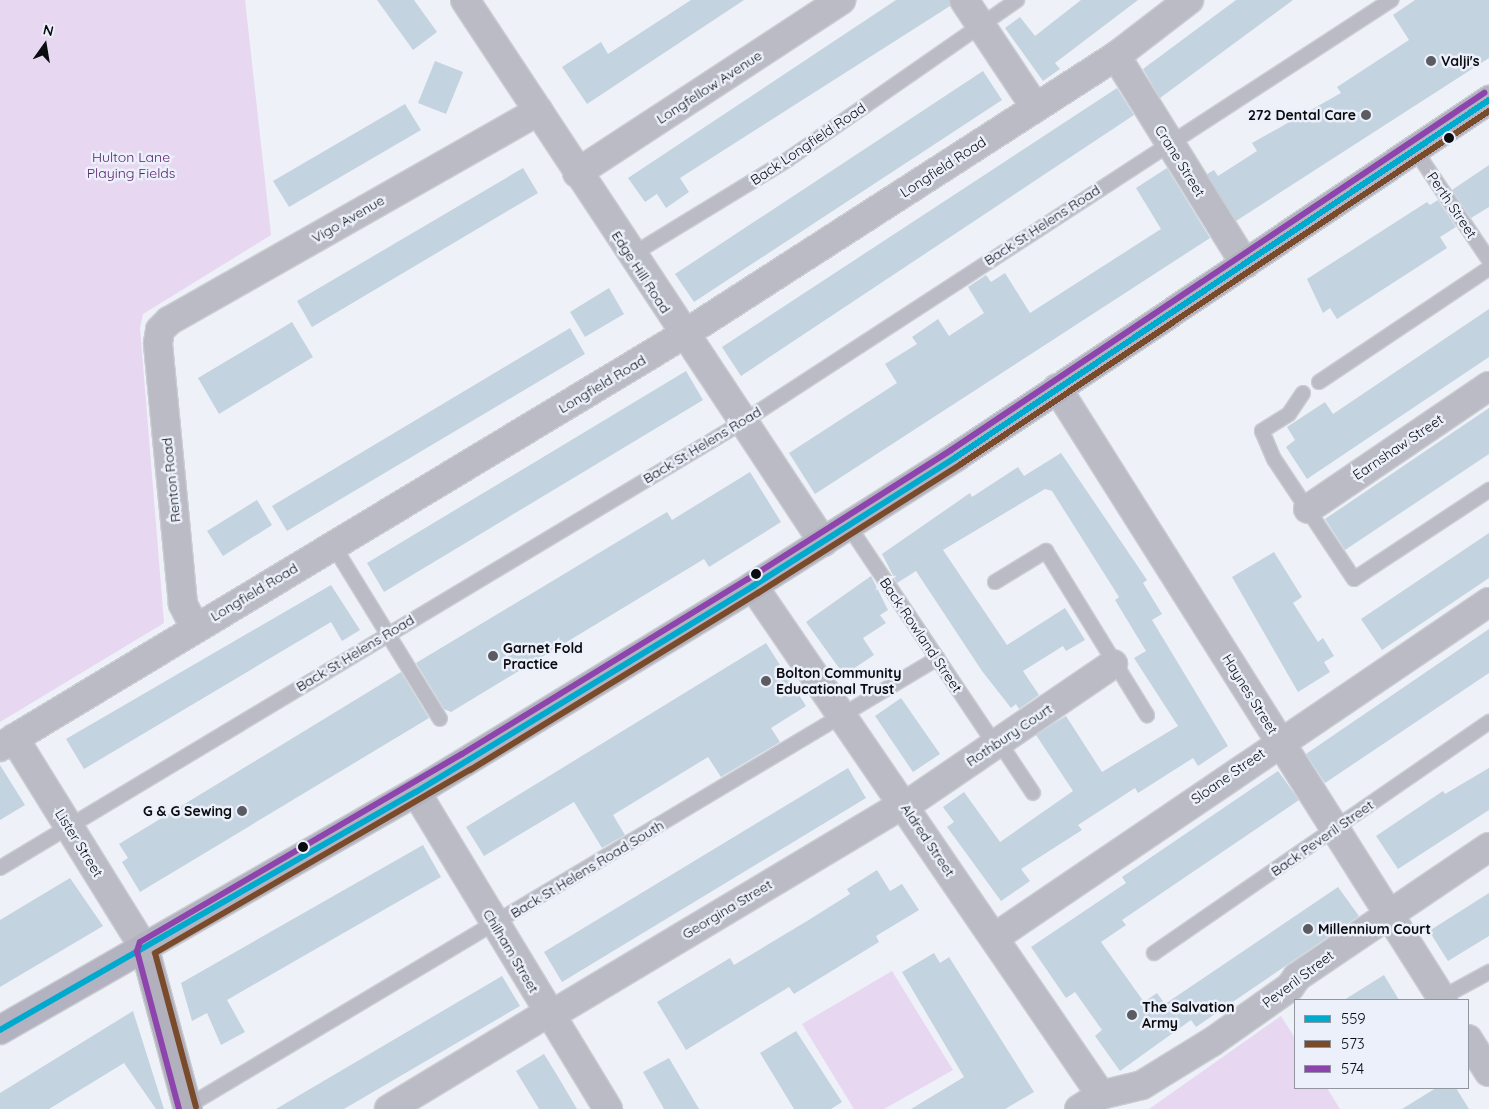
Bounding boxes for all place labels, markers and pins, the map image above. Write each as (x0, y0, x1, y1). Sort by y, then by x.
place label: Valji's (1441, 53, 1480, 69)
marker: Valji's (1425, 55, 1437, 67)
place label: 272 Dental Care (1248, 107, 1356, 123)
marker: 272 Dental Care (1360, 109, 1372, 121)
unlabelled marker (1444, 133, 1454, 143)
unlabelled marker (751, 569, 761, 579)
place label: Garnet Fold Practice (503, 640, 583, 672)
marker: Garnet Fold Practice (487, 650, 499, 662)
place label: Bolton Community Educational Trust (776, 665, 901, 698)
marker: Bolton Community Educational Trust (760, 675, 772, 687)
place label: G & G Sewing (143, 803, 232, 819)
marker: G & G Sewing (236, 805, 248, 817)
unlabelled marker (298, 842, 308, 852)
place label: Millennium Court (1318, 921, 1431, 937)
marker: Millennium Court (1302, 923, 1314, 935)
place label: The Salvation Army (1142, 999, 1234, 1032)
marker: The Salvation Army (1126, 1009, 1138, 1021)

